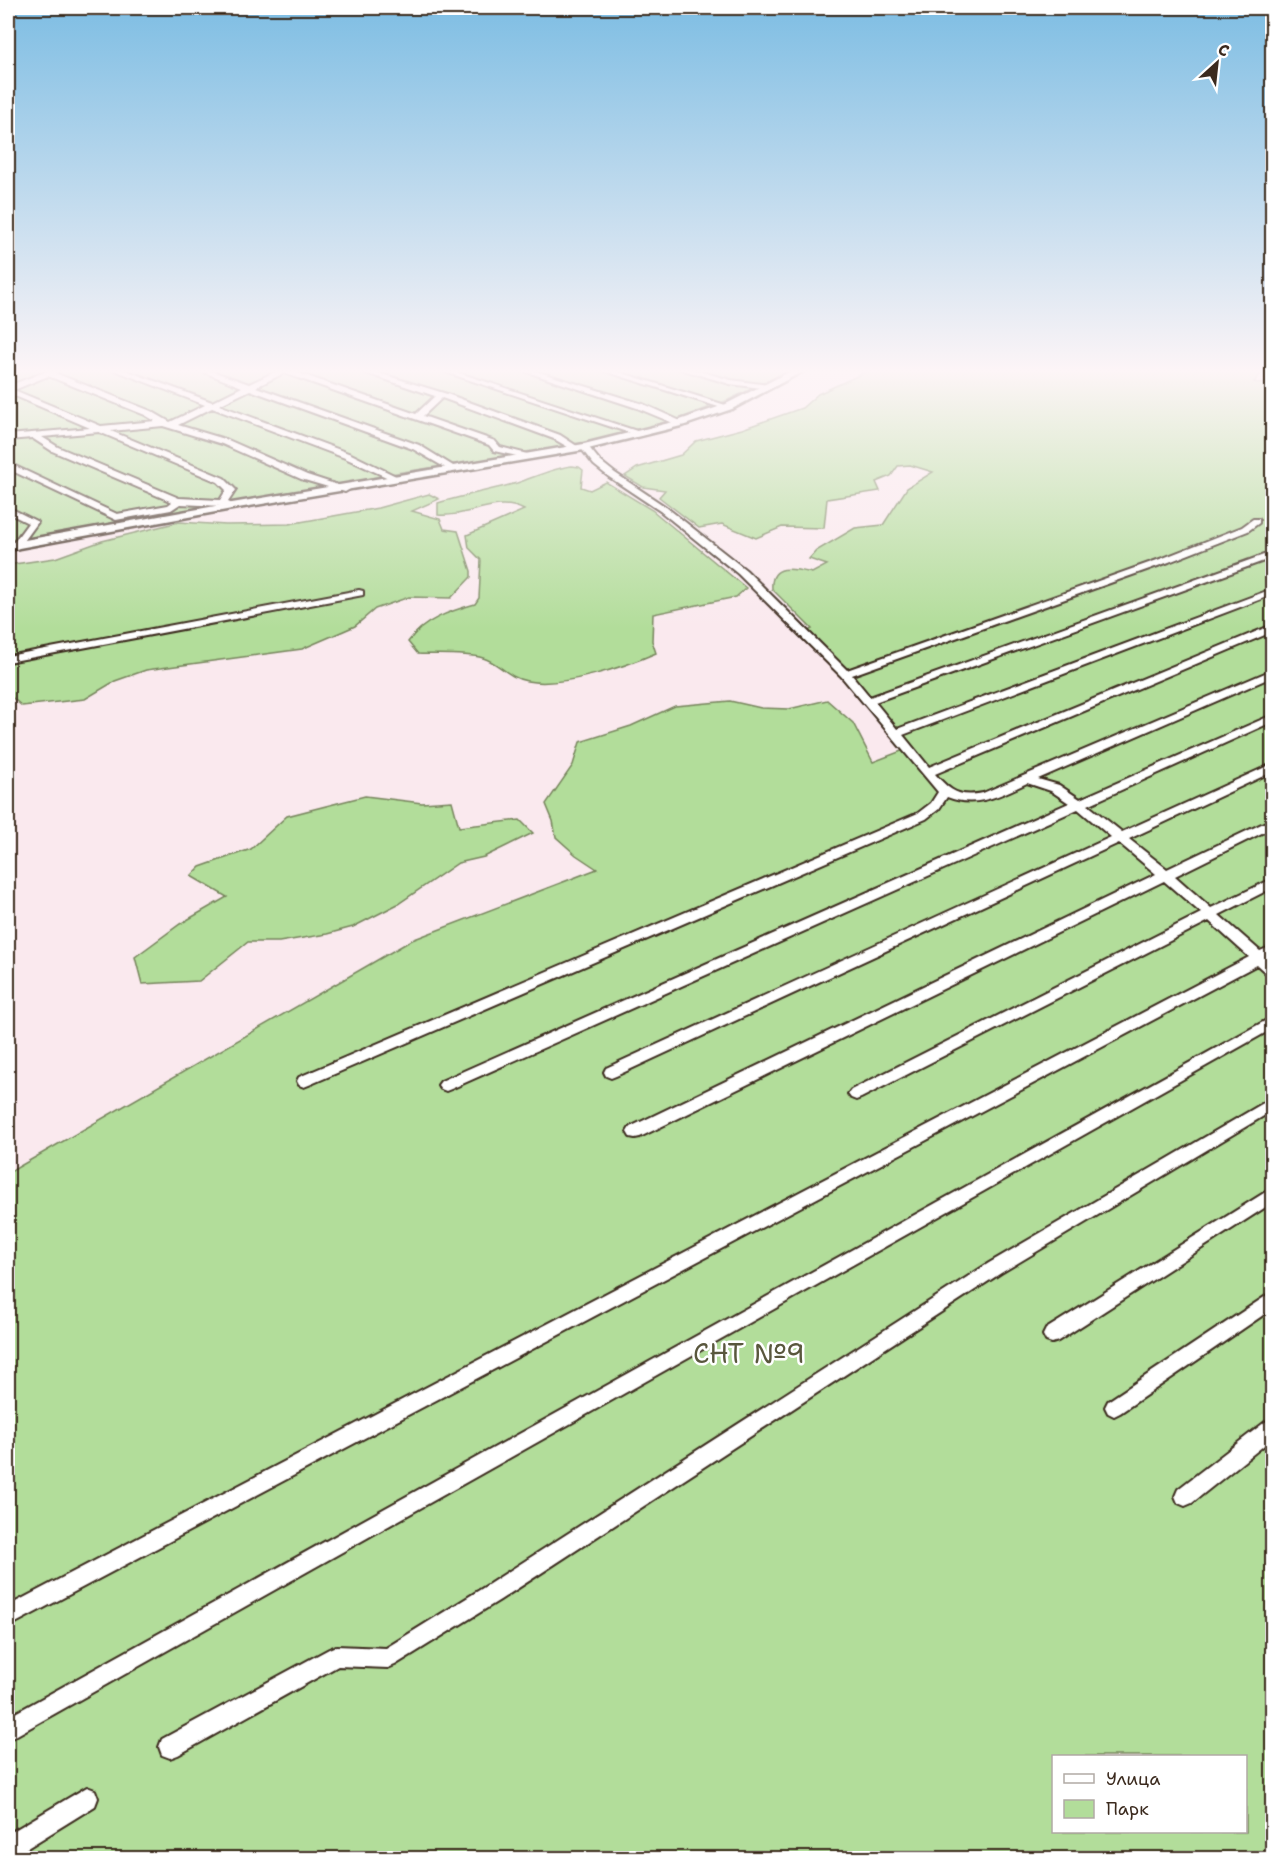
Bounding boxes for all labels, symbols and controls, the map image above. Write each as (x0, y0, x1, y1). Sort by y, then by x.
north arrow (1187, 33, 1247, 93)
text: С (1214, 38, 1233, 62)
park label: СНТ №9 (693, 1335, 805, 1372)
legend (1052, 1755, 1247, 1833)
text: Улица (1106, 1767, 1160, 1791)
text: Парк (1106, 1797, 1149, 1821)

